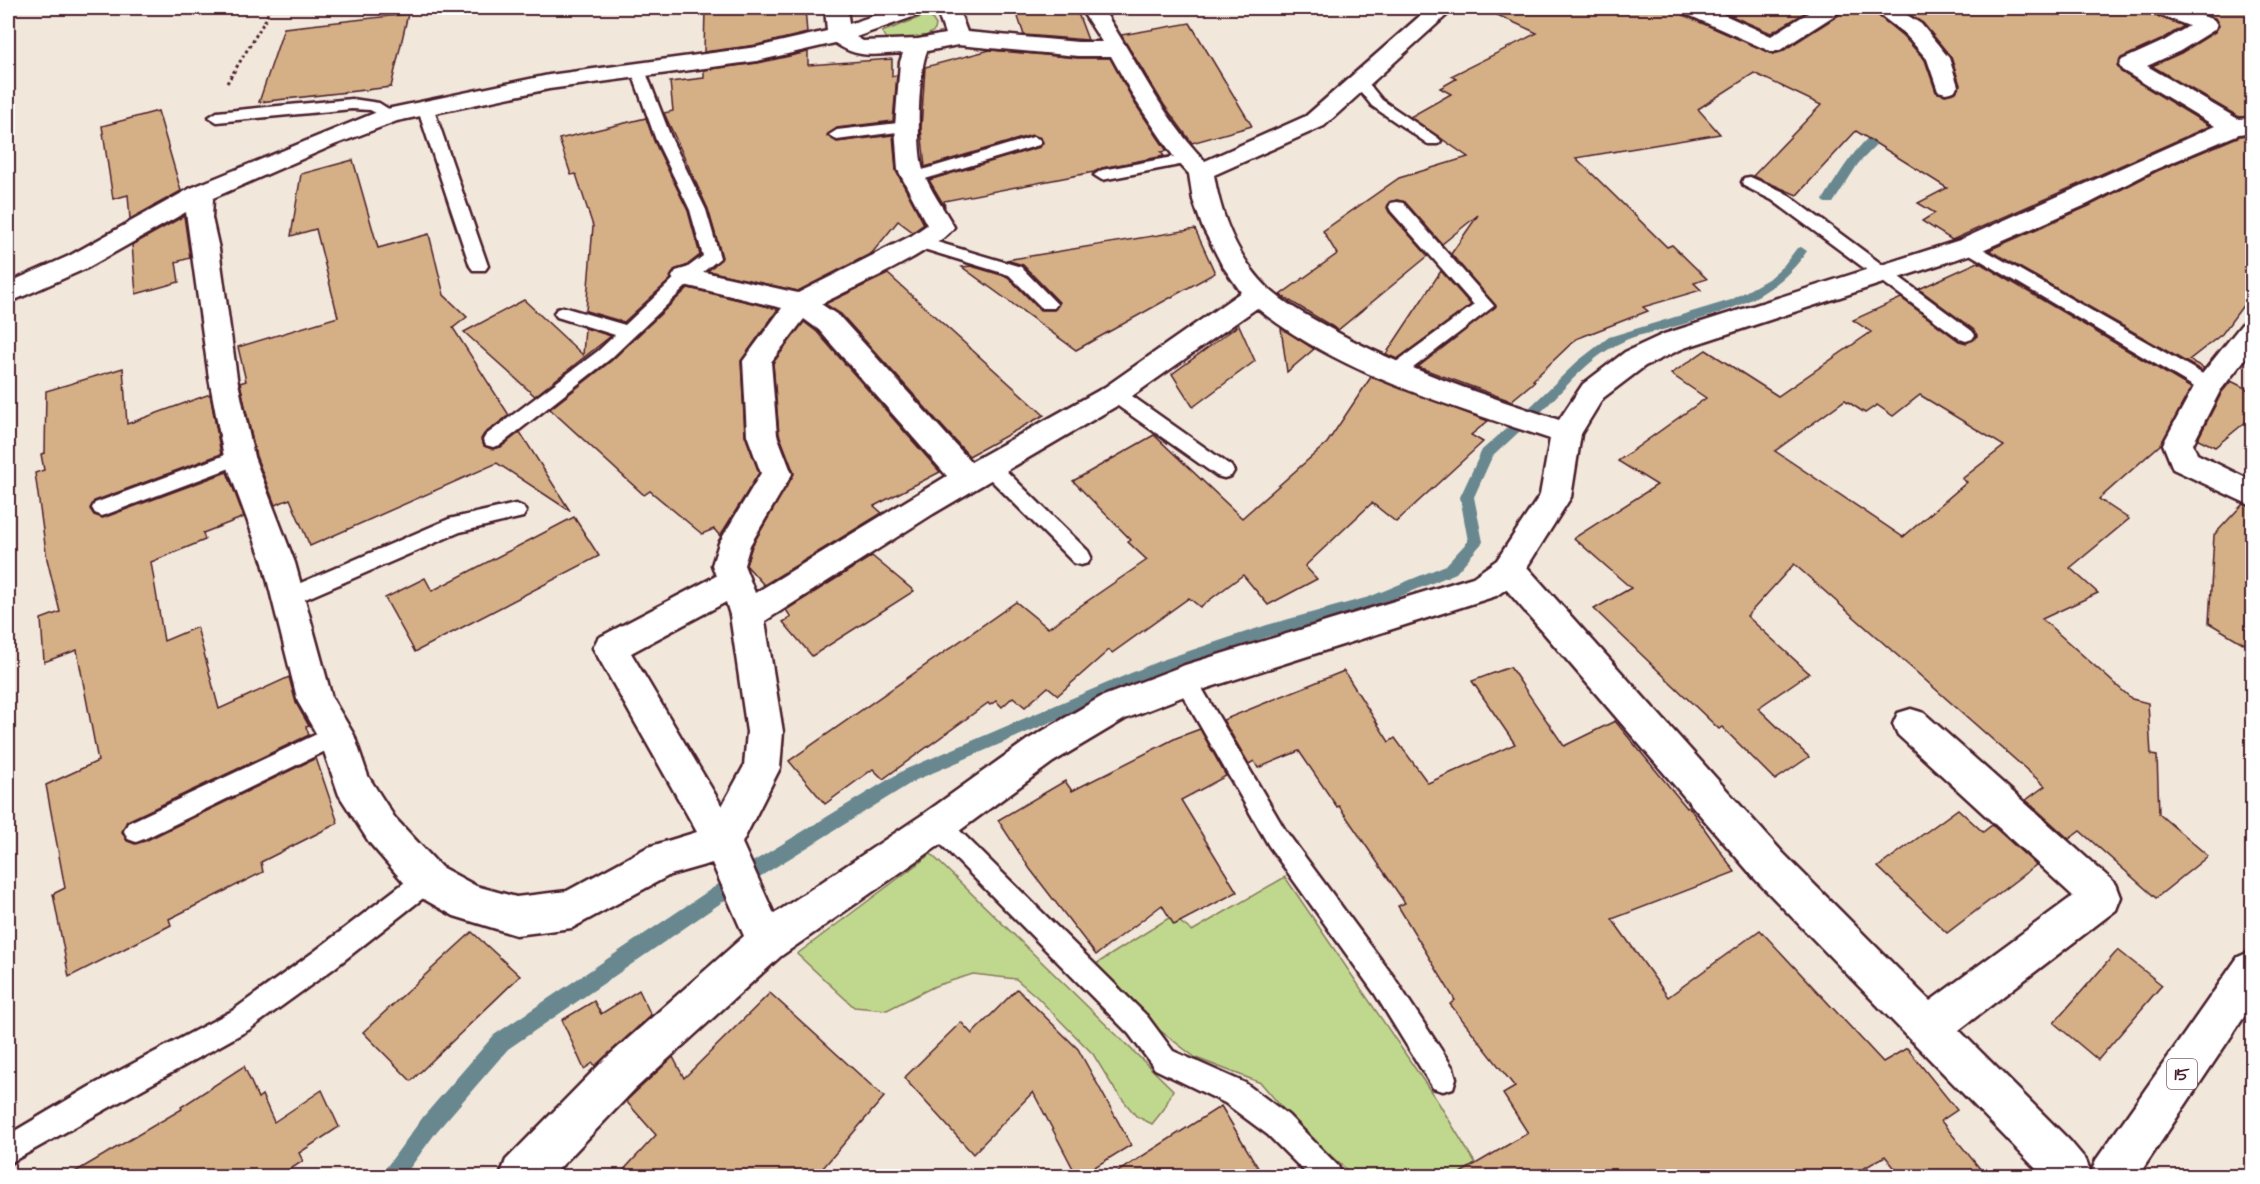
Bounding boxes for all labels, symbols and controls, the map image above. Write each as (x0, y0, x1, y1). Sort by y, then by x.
road number: 15 (2167, 1059, 2197, 1089)

